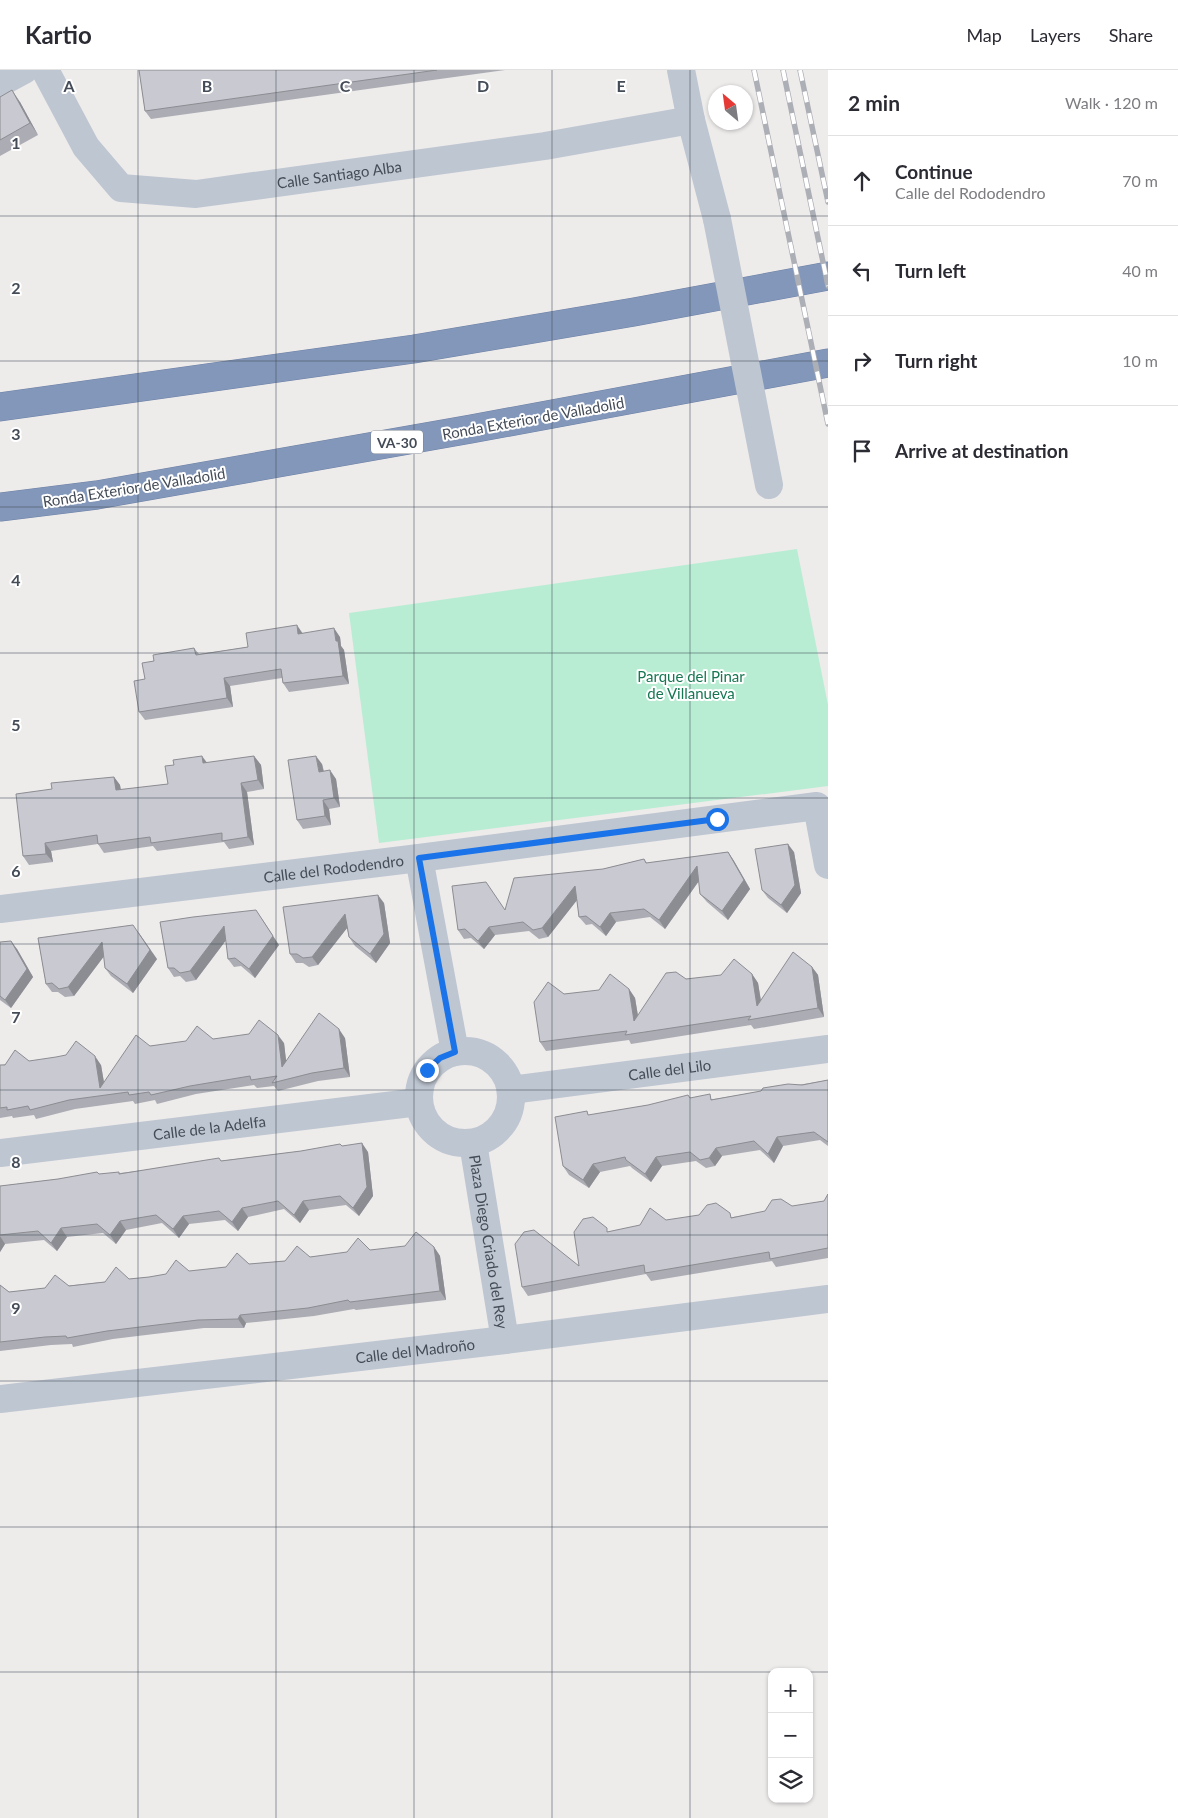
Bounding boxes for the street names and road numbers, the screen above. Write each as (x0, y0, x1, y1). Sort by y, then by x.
street label: Calle Santiago Alba (276, 157, 403, 192)
street label: Ronda Exterior de Valladolid (441, 393, 625, 443)
road number: VA-30 (371, 431, 423, 454)
street label: Ronda Exterior de Valladolid (41, 464, 227, 510)
street label: Calle del Rododendro (262, 851, 405, 886)
street label: Calle del Lilo (627, 1055, 712, 1084)
street label: Calle de la Adelfa (152, 1112, 267, 1143)
street label: Plaza Diego Criado del Rey (466, 1153, 512, 1330)
street label: Calle del Madroño (354, 1335, 476, 1366)

